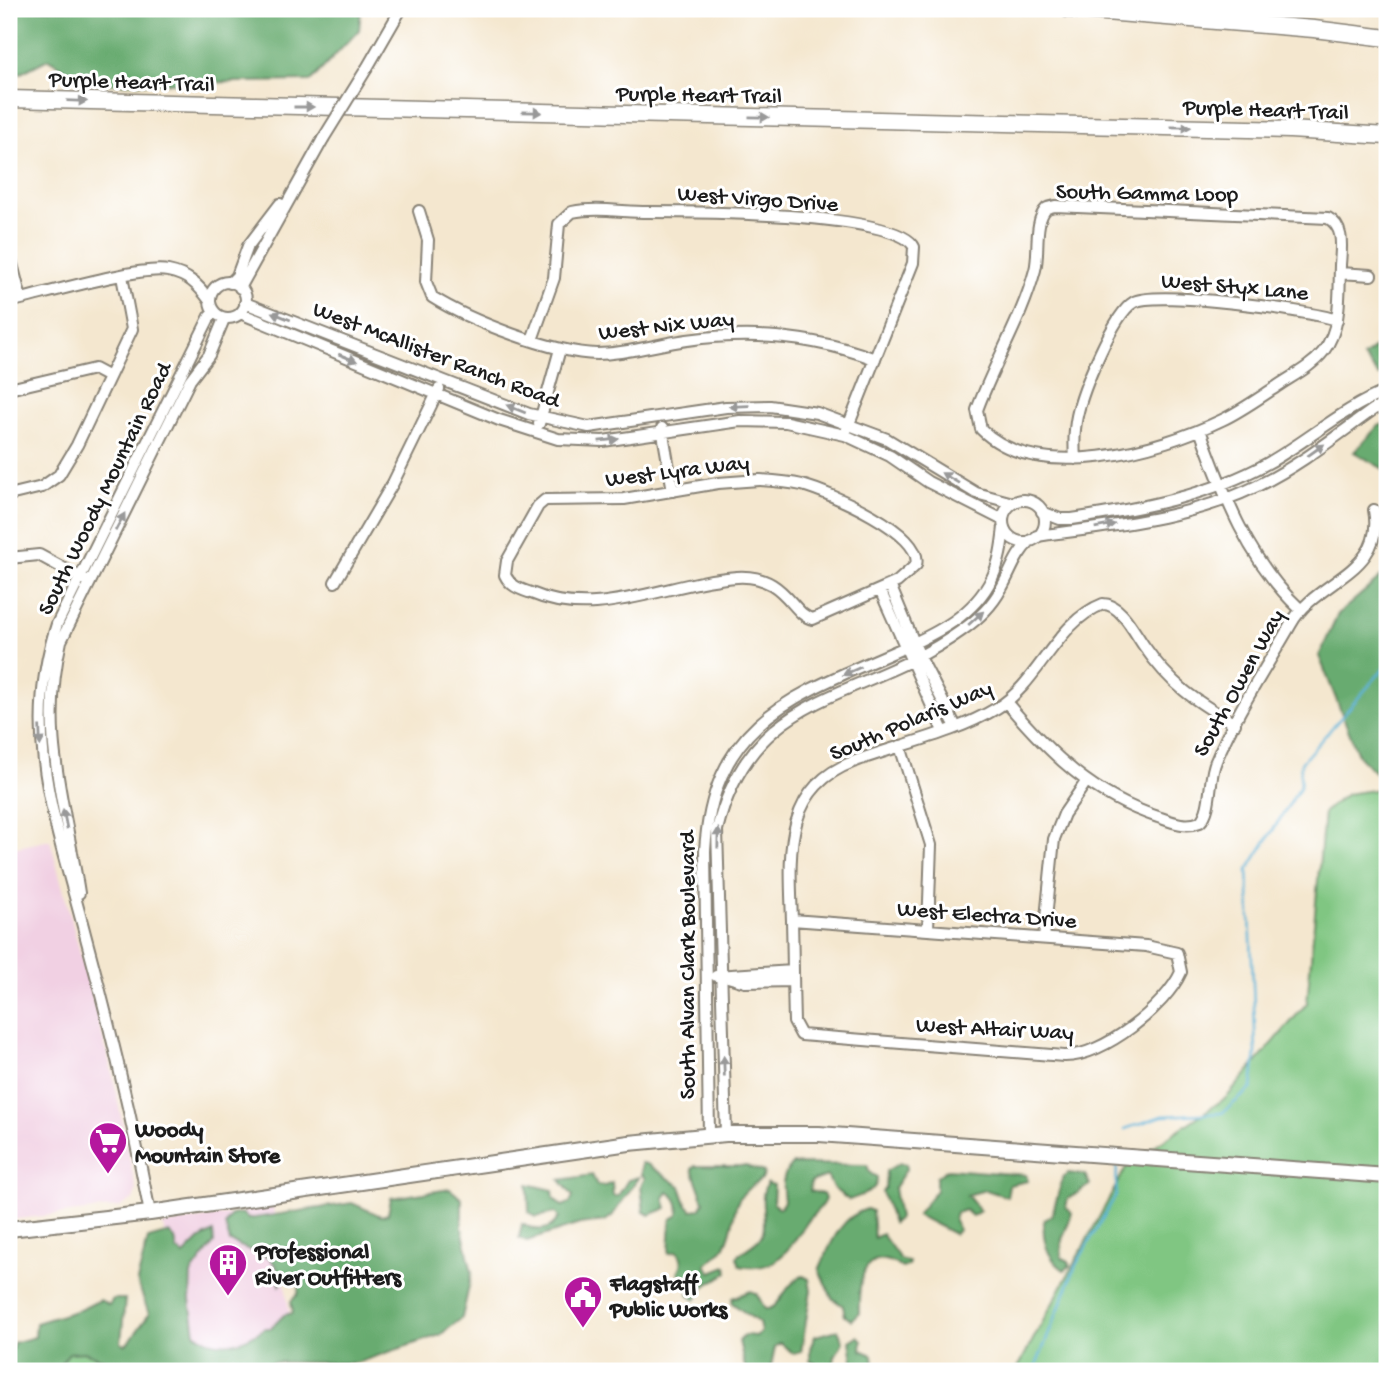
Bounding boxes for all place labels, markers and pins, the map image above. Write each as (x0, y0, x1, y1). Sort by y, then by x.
place label: Woody Mountain Store (134, 1118, 281, 1171)
supermarket icon: Woody Mountain Store (87, 1120, 129, 1175)
place label: Professional River Outfitters (253, 1240, 402, 1293)
building icon: Professional River Outfitters (207, 1242, 249, 1297)
place label: Flagstaff Public Works (608, 1272, 729, 1325)
public building icon: Flagstaff Public Works (562, 1274, 604, 1329)

